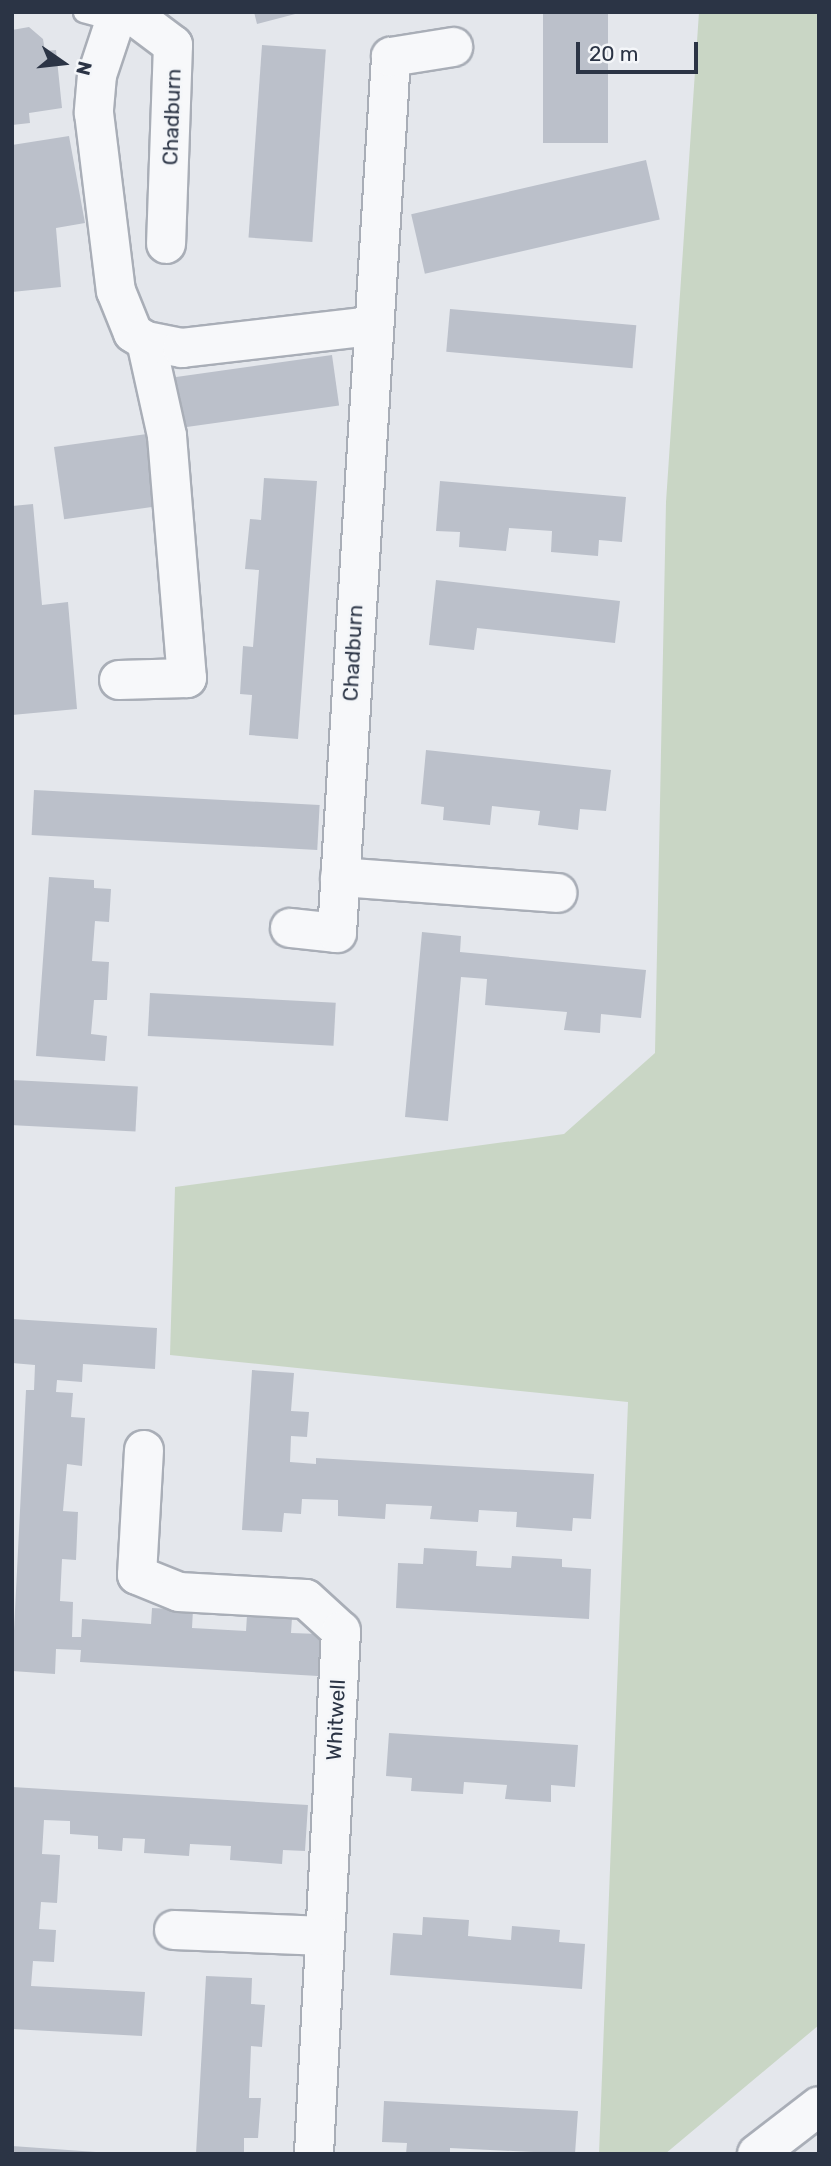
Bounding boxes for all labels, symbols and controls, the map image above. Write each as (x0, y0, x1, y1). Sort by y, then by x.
north arrow (28, 28, 98, 98)
scale bar (579, 28, 702, 72)
text: 20 m (589, 41, 638, 66)
text: N (71, 59, 97, 78)
street label: Chadburn (158, 68, 186, 166)
street label: Chadburn (338, 604, 368, 702)
street label: Whitwell (321, 1679, 351, 1761)

